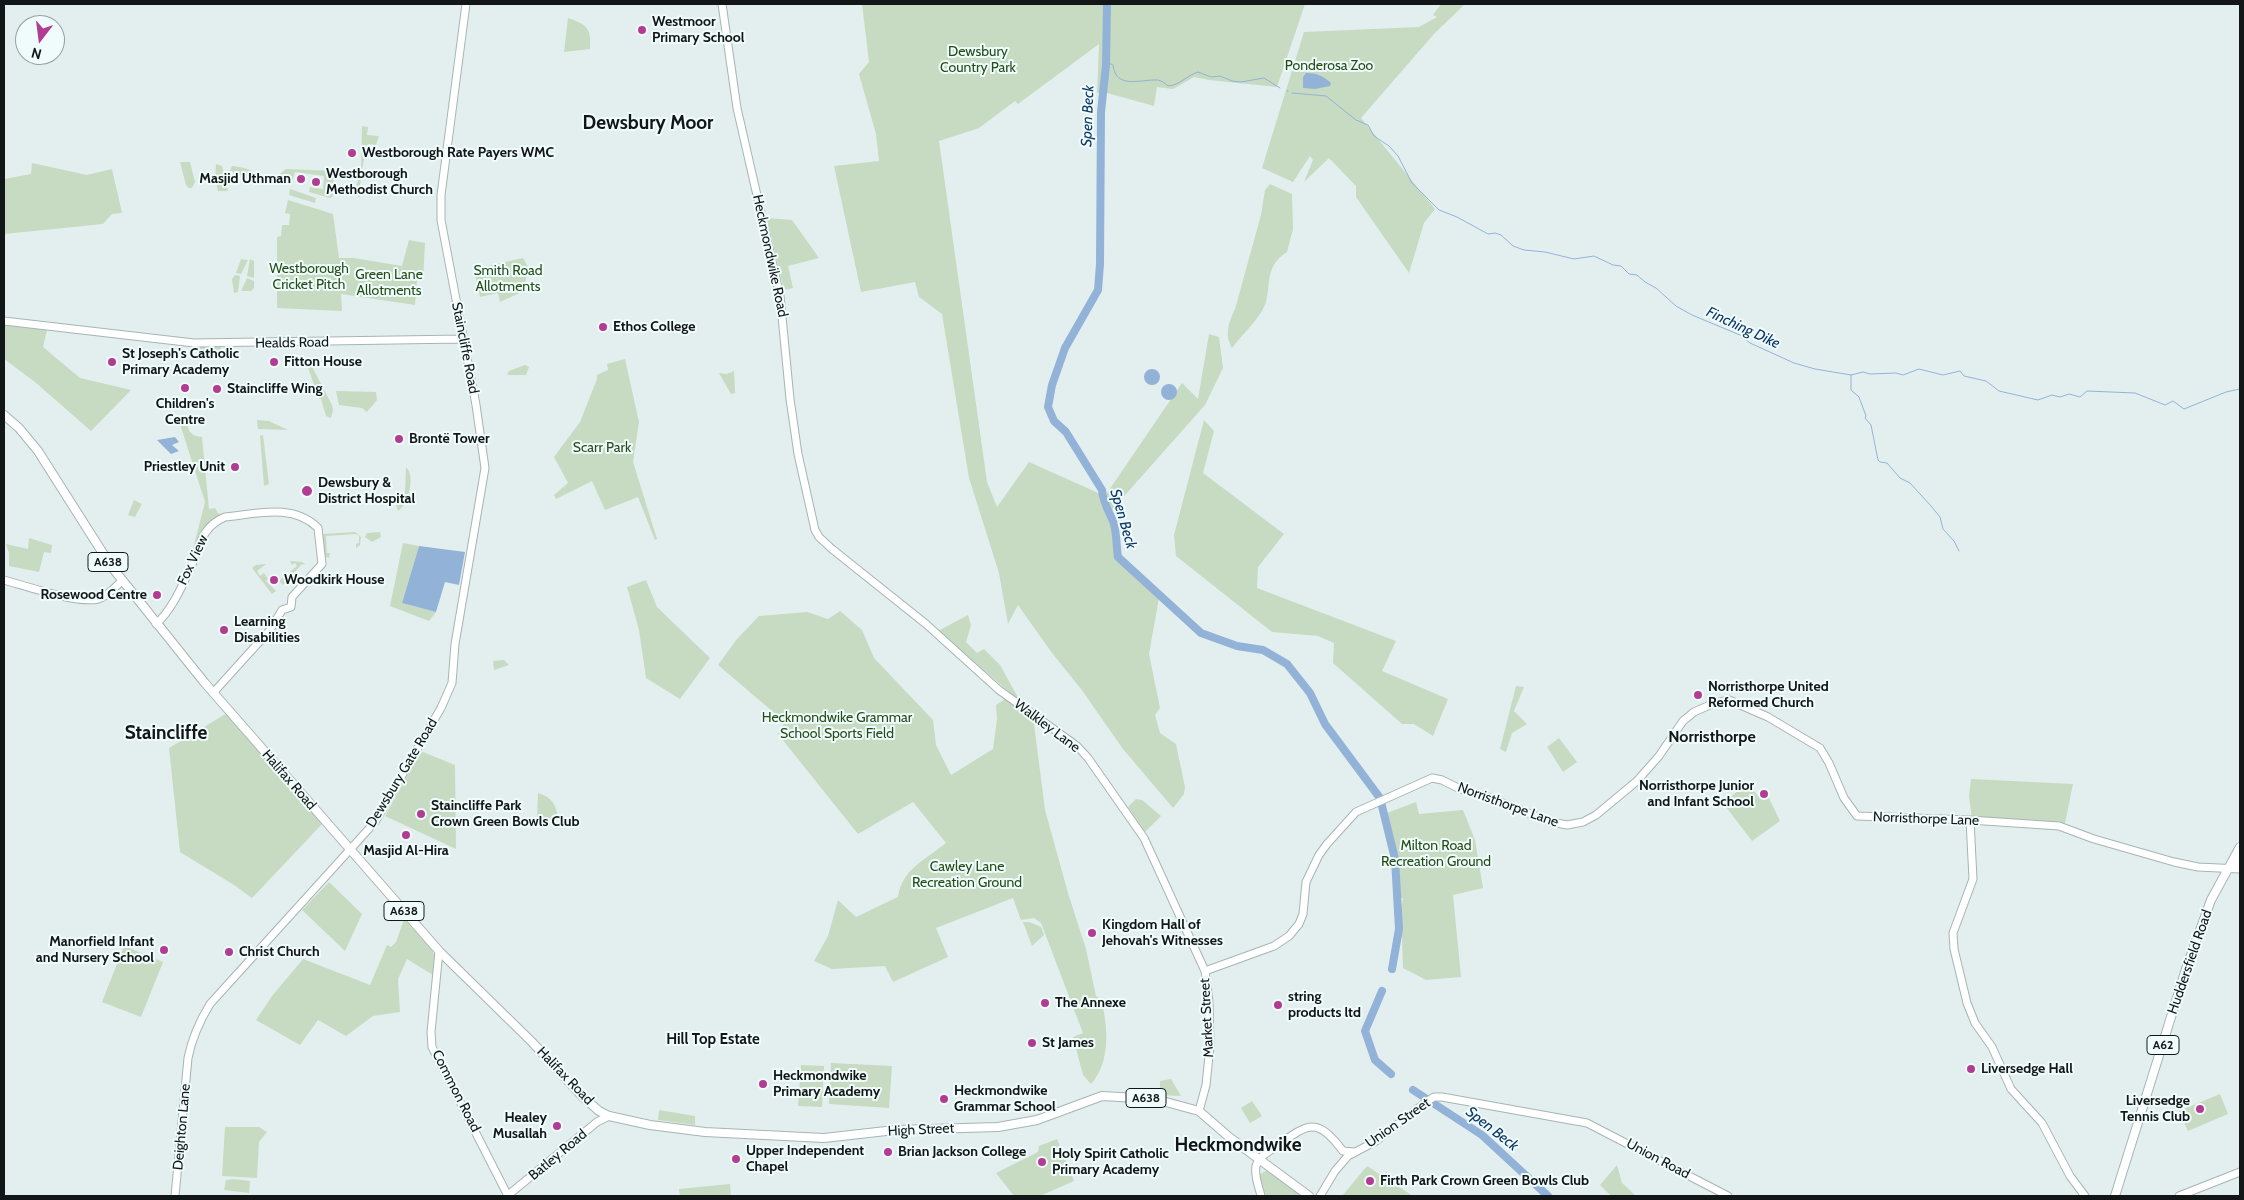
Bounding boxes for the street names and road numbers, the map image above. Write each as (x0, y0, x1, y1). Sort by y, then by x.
street label: Heckmondwike Road (749, 193, 791, 319)
street label: Staincliffe Road (448, 301, 482, 395)
street label: Healds Road (255, 334, 329, 352)
street label: Fox View (174, 532, 212, 588)
road number: A638 (88, 552, 128, 572)
street label: Walkley Lane (1011, 696, 1083, 756)
street label: Dewsbury Gate Road (363, 715, 441, 831)
street label: Halifax Road (258, 746, 320, 814)
street label: Norristhorpe Lane (1455, 779, 1561, 831)
street label: Norristhorpe Lane (1873, 809, 1979, 829)
road number: A638 (384, 901, 424, 920)
street label: Huddersfield Road (2164, 908, 2216, 1016)
street label: Market Street (1197, 978, 1217, 1058)
road number: A62 (2147, 1036, 2179, 1054)
street label: Halifax Road (533, 1043, 597, 1109)
street label: Common Road (428, 1047, 484, 1135)
street label: Deighton Lane (170, 1083, 194, 1171)
road number: A638 (1126, 1088, 1166, 1108)
street label: Union Street (1362, 1095, 1434, 1151)
street label: High Street (887, 1120, 955, 1140)
street label: Batley Road (526, 1126, 590, 1184)
street label: Union Road (1623, 1135, 1693, 1183)

